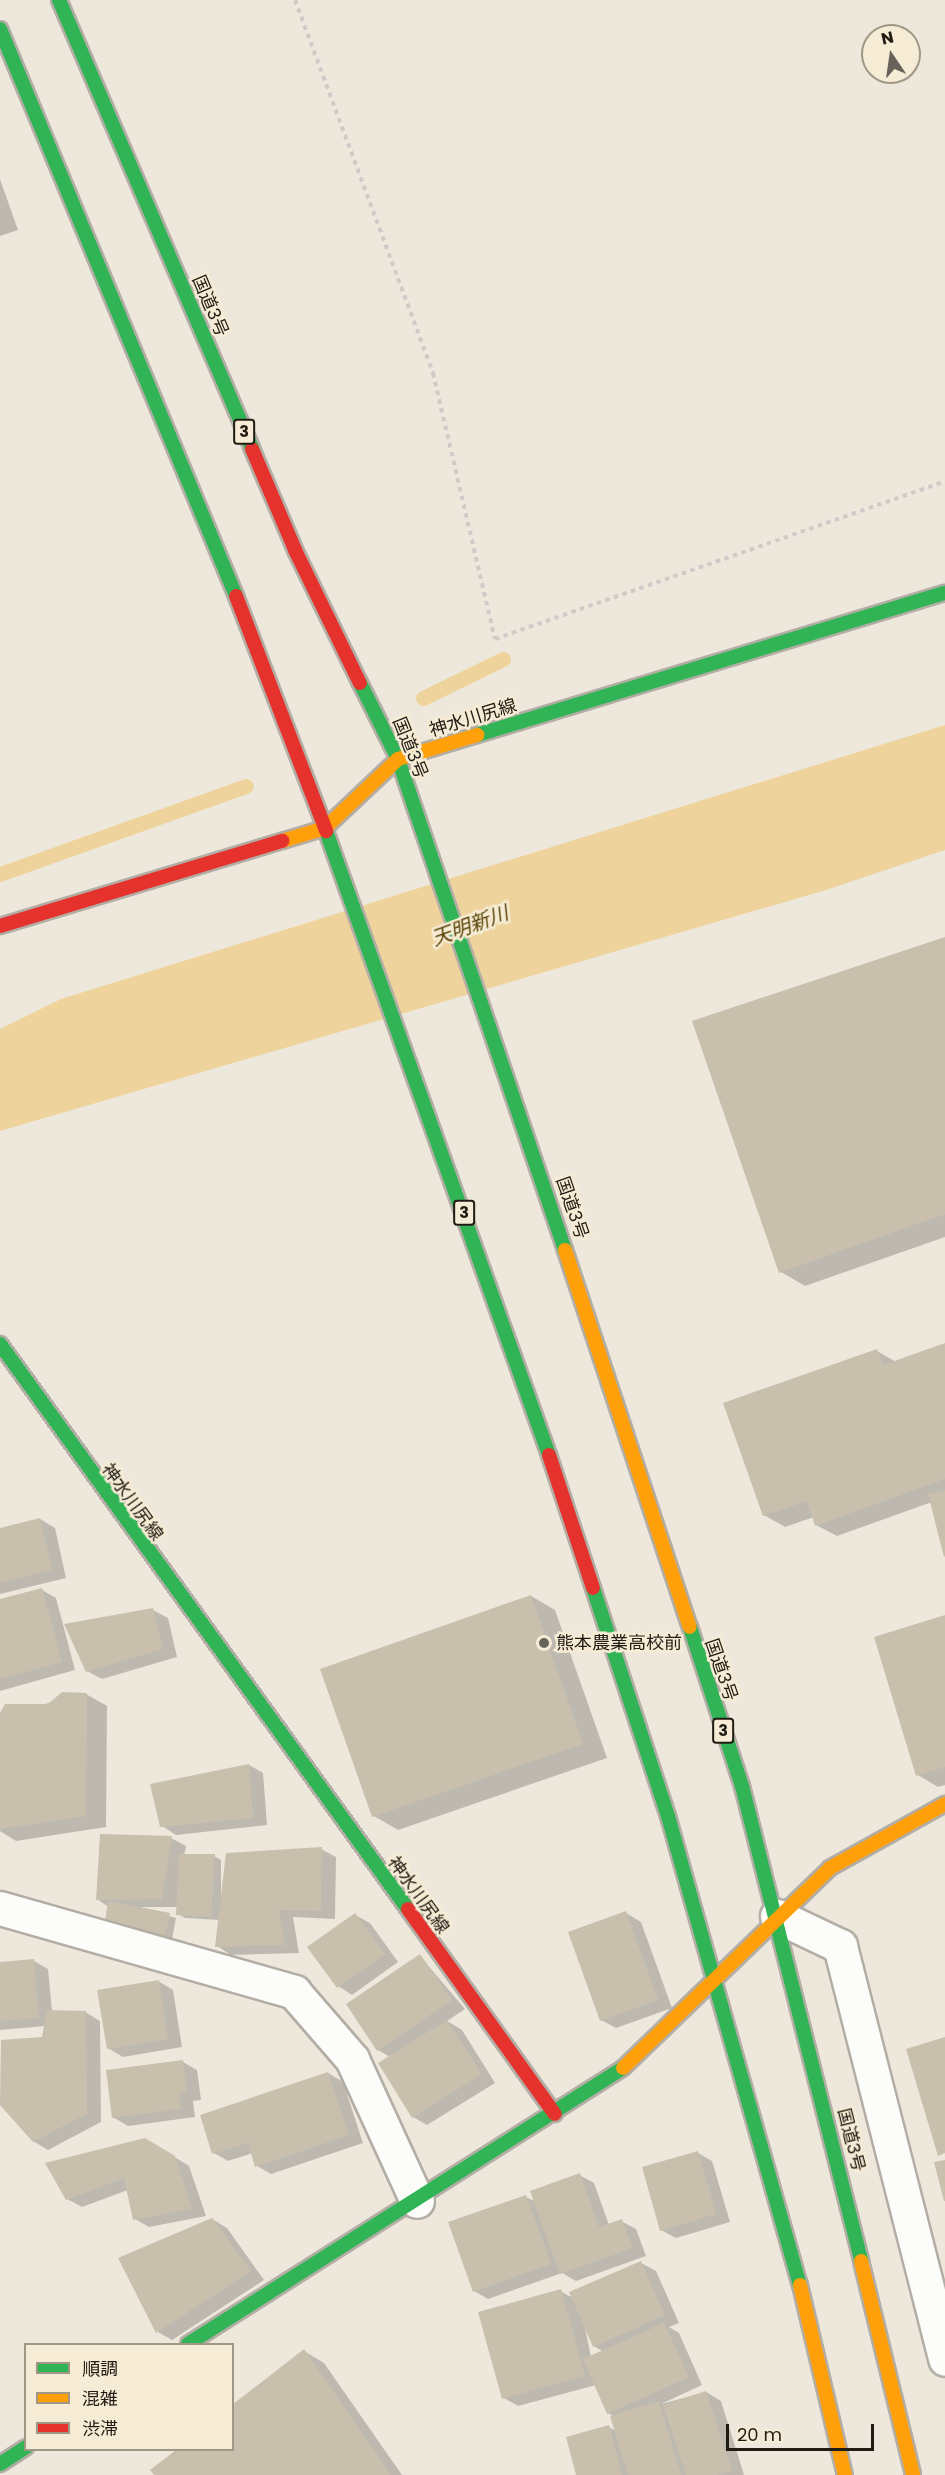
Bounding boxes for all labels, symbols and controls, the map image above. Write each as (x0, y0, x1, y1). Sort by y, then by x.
north arrow (861, 24, 921, 84)
text: N (879, 25, 896, 50)
street label: 国道3号 (187, 272, 233, 340)
road number: 3 (232, 419, 256, 445)
street label: 神水川尻線 (427, 695, 519, 741)
street label: 国道3号 (388, 714, 432, 782)
water label: 天明新川 (428, 901, 512, 951)
street label: 国道3号 (551, 1174, 593, 1242)
road number: 3 (452, 1200, 476, 1226)
street label: 神水川尻線 (97, 1459, 167, 1545)
place label: 熊本農業高校前 (556, 1632, 682, 1654)
marker: 熊本農業高校前 (537, 1636, 551, 1650)
street label: 国道3号 (700, 1636, 742, 1704)
road number: 3 (711, 1718, 735, 1744)
street label: 神水川尻線 (383, 1852, 453, 1938)
street label: 国道3号 (833, 2106, 869, 2174)
legend (24, 2343, 234, 2451)
text: 順調 (82, 2356, 118, 2381)
text: 混雑 (82, 2386, 118, 2411)
scale bar (729, 2412, 878, 2450)
text: 渋滞 (82, 2416, 118, 2441)
text: 20 m (737, 2422, 782, 2447)

